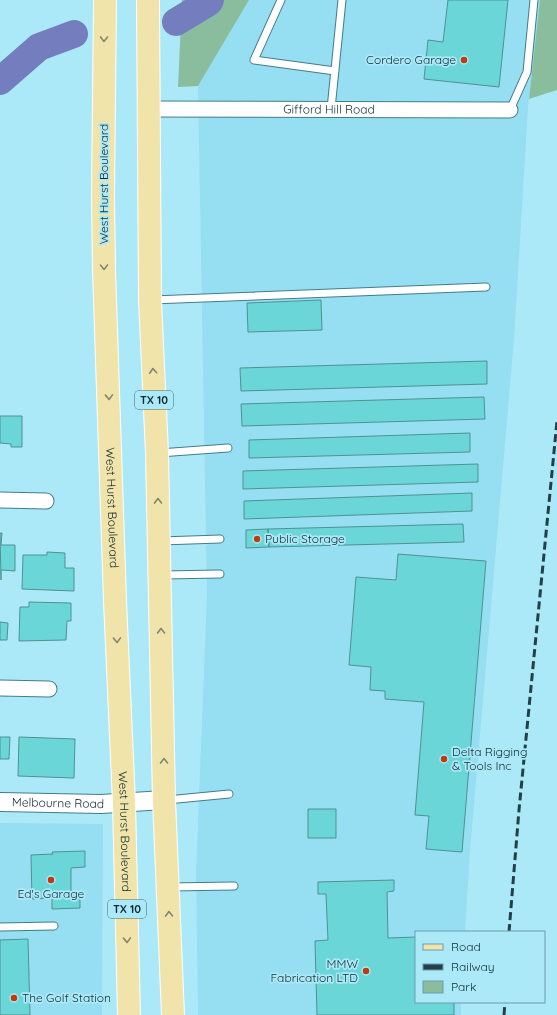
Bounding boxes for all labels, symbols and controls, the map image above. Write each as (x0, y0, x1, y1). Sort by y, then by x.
one-way arrow (100, 36, 108, 42)
place label: Cordero Garage (366, 52, 456, 67)
marker: Cordero Garage (459, 55, 469, 65)
street label: Gifford Hill Road (283, 101, 375, 117)
street label: West Hurst Boulevard (96, 124, 111, 244)
one-way arrow (100, 264, 108, 270)
one-way arrow (149, 368, 157, 374)
road number: TX 10 (135, 391, 173, 409)
one-way arrow (105, 394, 113, 400)
street label: West Hurst Boulevard (103, 447, 122, 568)
one-way arrow (154, 498, 162, 504)
place label: Public Storage (265, 531, 345, 546)
marker: Public Storage (252, 534, 262, 544)
one-way arrow (157, 628, 166, 634)
one-way arrow (112, 637, 121, 643)
place label: Delta Rigging & Tools Inc (452, 744, 527, 773)
marker: Delta Rigging & Tools Inc (439, 754, 449, 764)
one-way arrow (160, 758, 168, 764)
street label: West Hurst Boulevard (116, 771, 134, 892)
street label: Melbourne Road (12, 794, 104, 811)
marker: Ed's Garage (46, 875, 56, 885)
place label: Ed's Garage (18, 886, 85, 901)
road number: TX 10 (108, 900, 146, 918)
one-way arrow (165, 911, 173, 917)
legend (415, 931, 545, 1003)
one-way arrow (123, 937, 132, 943)
text: Road (451, 939, 481, 954)
place label: MMW Fabrication LTD (271, 956, 358, 985)
text: Railway (451, 959, 495, 974)
marker: MMW Fabrication LTD (361, 966, 371, 976)
text: Park (451, 979, 476, 994)
place label: The Golf Station (22, 990, 111, 1005)
marker: The Golf Station (9, 993, 19, 1003)

